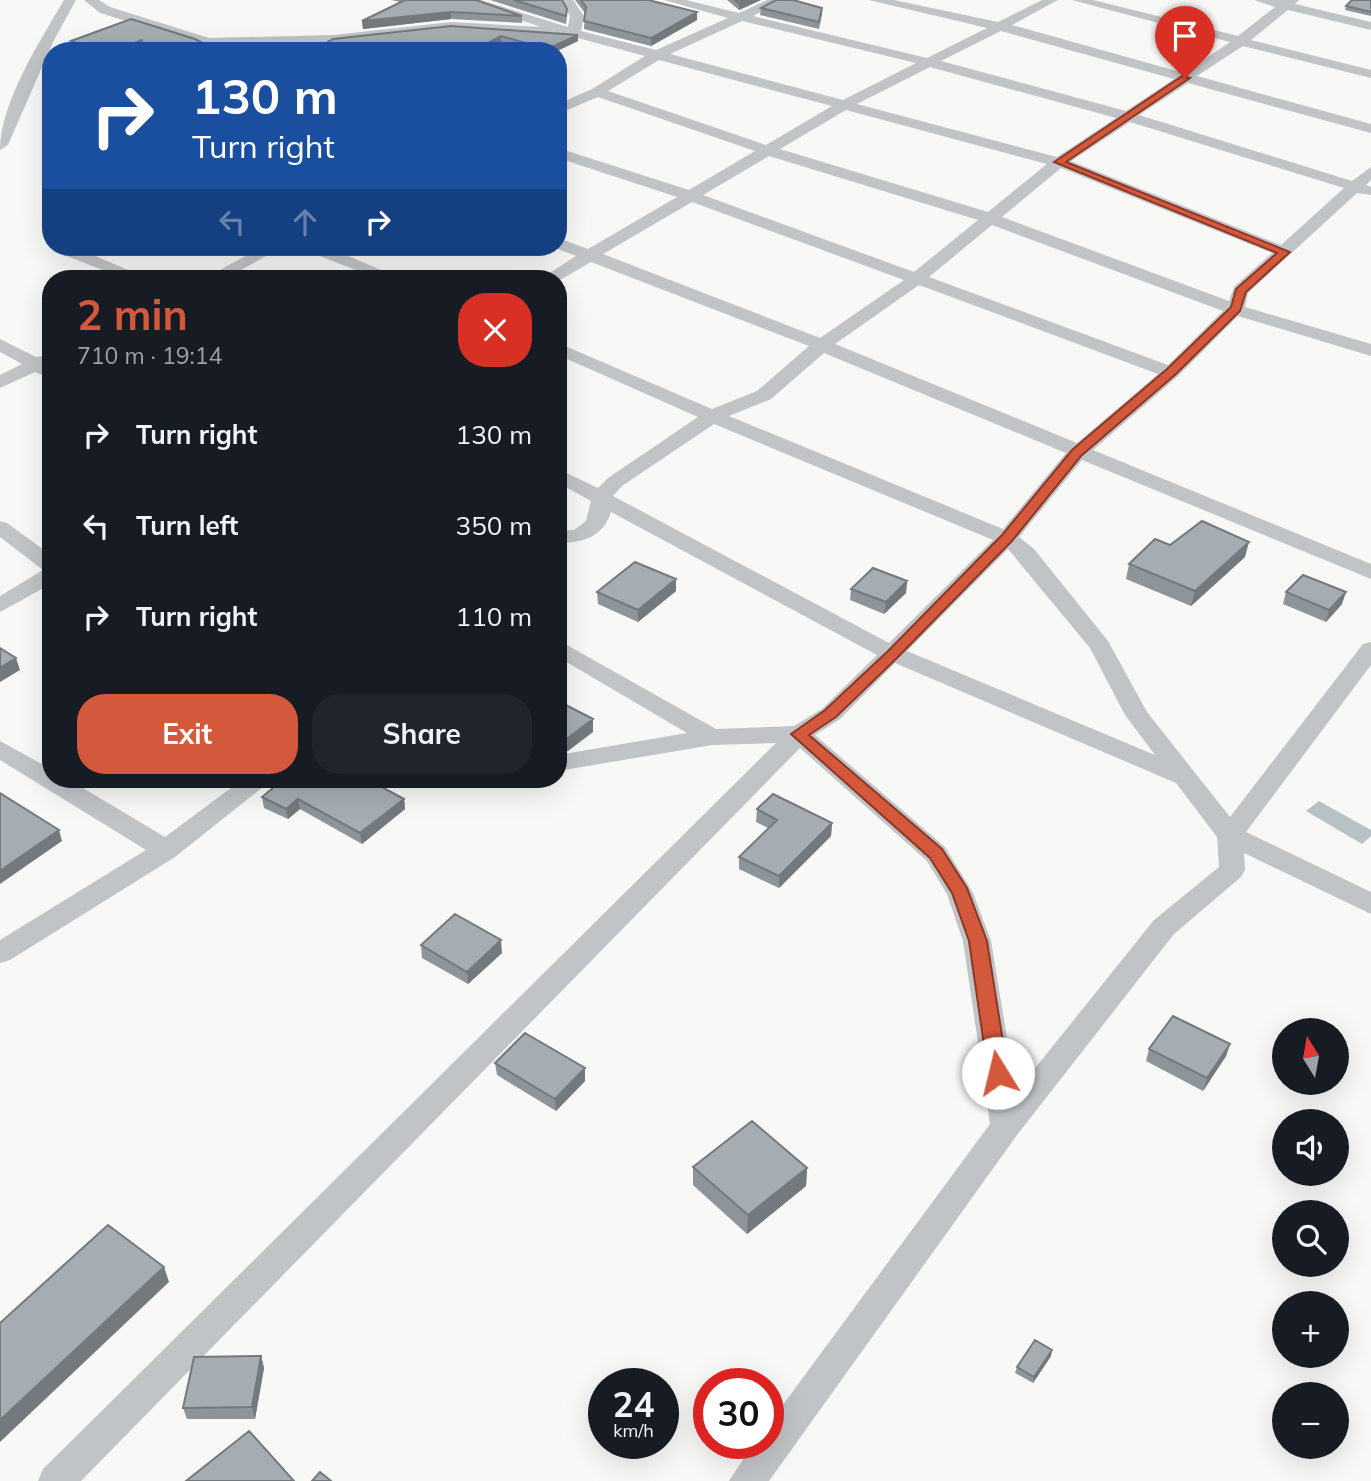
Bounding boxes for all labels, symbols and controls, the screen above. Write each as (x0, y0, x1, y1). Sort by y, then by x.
pin (1155, 6, 1215, 78)
icon: arrive (1166, 17, 1204, 55)
text: 130 m (192, 65, 338, 126)
icon: right (77, 70, 168, 161)
text: Turn right (192, 126, 335, 166)
icon: left (213, 203, 251, 241)
icon: ahead (286, 203, 324, 241)
icon: right (359, 203, 397, 241)
text: 2 min (77, 288, 188, 341)
button: close (458, 293, 532, 367)
text: 710 m · 19:14 (77, 341, 222, 370)
icon: right (77, 416, 115, 454)
text: Turn right (136, 418, 257, 451)
text: 130 m (456, 418, 532, 451)
icon: left (77, 507, 115, 545)
text: Turn left (136, 509, 238, 542)
text: 350 m (456, 509, 532, 542)
icon: right (77, 598, 115, 636)
text: Turn right (136, 600, 257, 633)
text: 110 m (456, 600, 532, 633)
button: Exit (77, 694, 298, 774)
button: Share (312, 694, 532, 774)
north arrow (1272, 1018, 1349, 1096)
map controls (1272, 1018, 1349, 1459)
position arrow (961, 1036, 1035, 1110)
button: sound (1272, 1109, 1349, 1186)
button: search (1272, 1200, 1349, 1277)
button: + (1272, 1291, 1349, 1368)
speed limit sign: 30 (693, 1368, 784, 1459)
text: 24 (612, 1382, 655, 1426)
button: − (1272, 1382, 1349, 1459)
text: km/h (613, 1419, 654, 1442)

